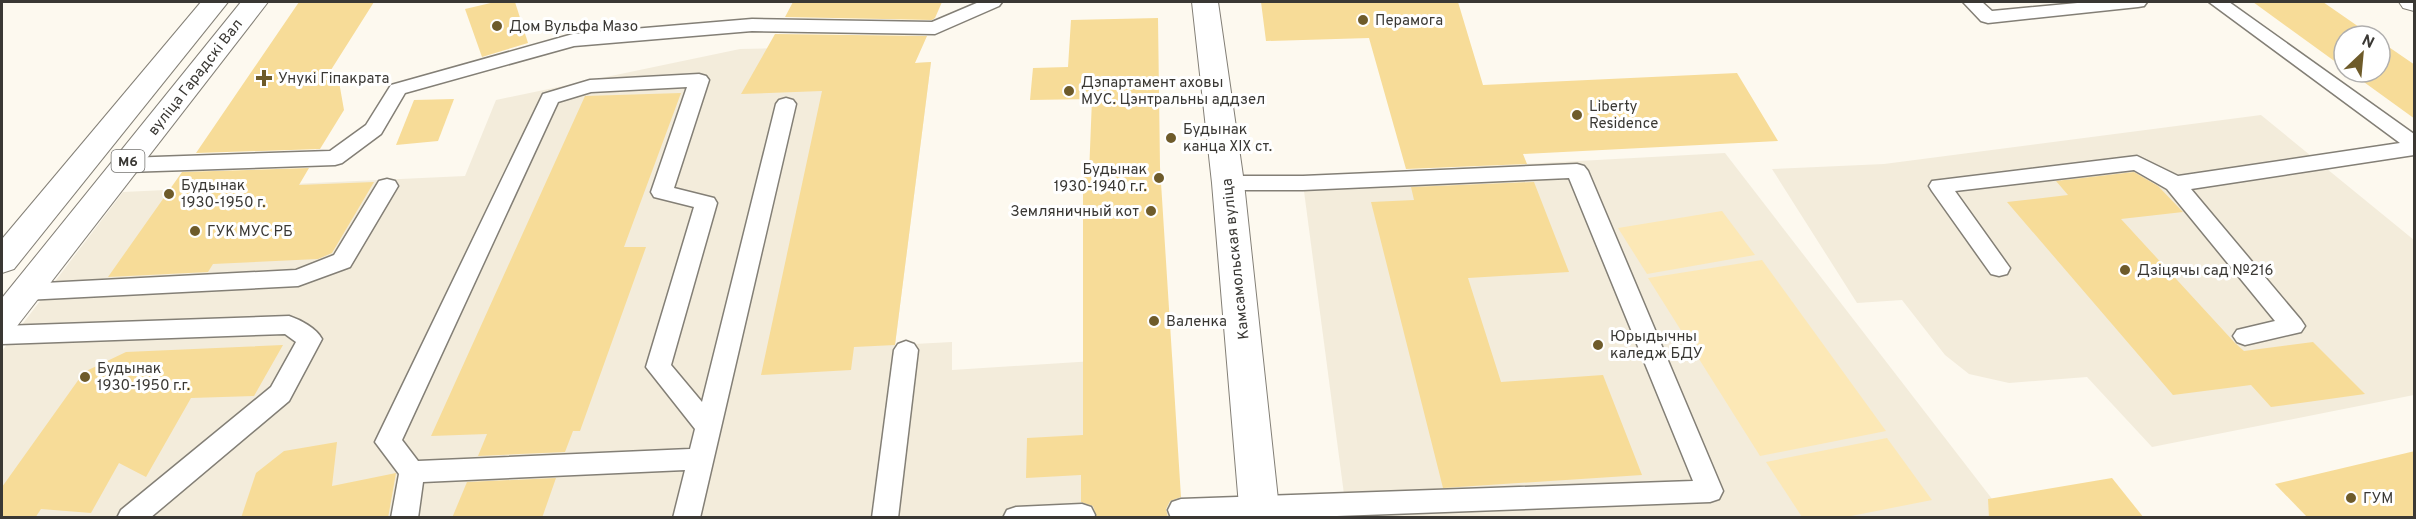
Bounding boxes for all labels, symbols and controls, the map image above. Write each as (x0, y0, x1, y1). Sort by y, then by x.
place label: Перамога (1375, 12, 1443, 31)
marker: Перамога (1356, 13, 1370, 27)
street label: вуліца Гарадскі Вал (145, 16, 248, 140)
place label: Дом Вульфа Мазо (509, 18, 638, 37)
marker: Дом Вульфа Мазо (490, 19, 504, 33)
north arrow (2332, 24, 2392, 84)
text: N (2358, 31, 2377, 54)
marker: Унукі Гіпакрата (255, 69, 273, 87)
place label: Унукі Гіпакрата (278, 70, 389, 89)
place label: Дэпартамент аховы МУС. Цэнтральны аддзел (1081, 74, 1265, 110)
marker: Дэпартамент аховы МУС. Цэнтральны аддзел (1062, 84, 1076, 98)
place label: Liberty Residence (1589, 98, 1658, 134)
marker: Liberty Residence (1570, 108, 1584, 122)
place label: Будынак канца ХІХ ст. (1183, 121, 1272, 157)
marker: Будынак канца ХІХ ст. (1164, 131, 1178, 145)
road number: М6 (112, 150, 144, 172)
place label: Будынак 1930-1940 г.г. (1054, 161, 1147, 197)
marker: Будынак 1930-1940 г.г. (1152, 171, 1166, 185)
place label: Будынак 1930-1950 г. (181, 177, 266, 213)
street label: Камсамольская вуліца (1219, 177, 1254, 340)
marker: Будынак 1930-1950 г. (162, 187, 176, 201)
place label: Земляничный кот (1010, 203, 1139, 222)
marker: Земляничный кот (1144, 204, 1158, 218)
place label: ГУК МУС РБ (207, 223, 293, 242)
marker: ГУК МУС РБ (188, 224, 202, 238)
place label: Дзіцячы сад №216 (2137, 262, 2273, 281)
marker: Дзіцячы сад №216 (2118, 263, 2132, 277)
place label: Валенка (1166, 313, 1227, 332)
marker: Валенка (1147, 314, 1161, 328)
place label: Юрыдычны каледж БДУ (1610, 328, 1703, 364)
marker: Юрыдычны каледж БДУ (1591, 338, 1605, 352)
place label: Будынак 1930-1950 г.г. (97, 360, 190, 396)
marker: Будынак 1930-1950 г.г. (78, 370, 92, 384)
place label: ГУМ (2363, 490, 2393, 509)
marker: ГУМ (2344, 491, 2358, 505)

